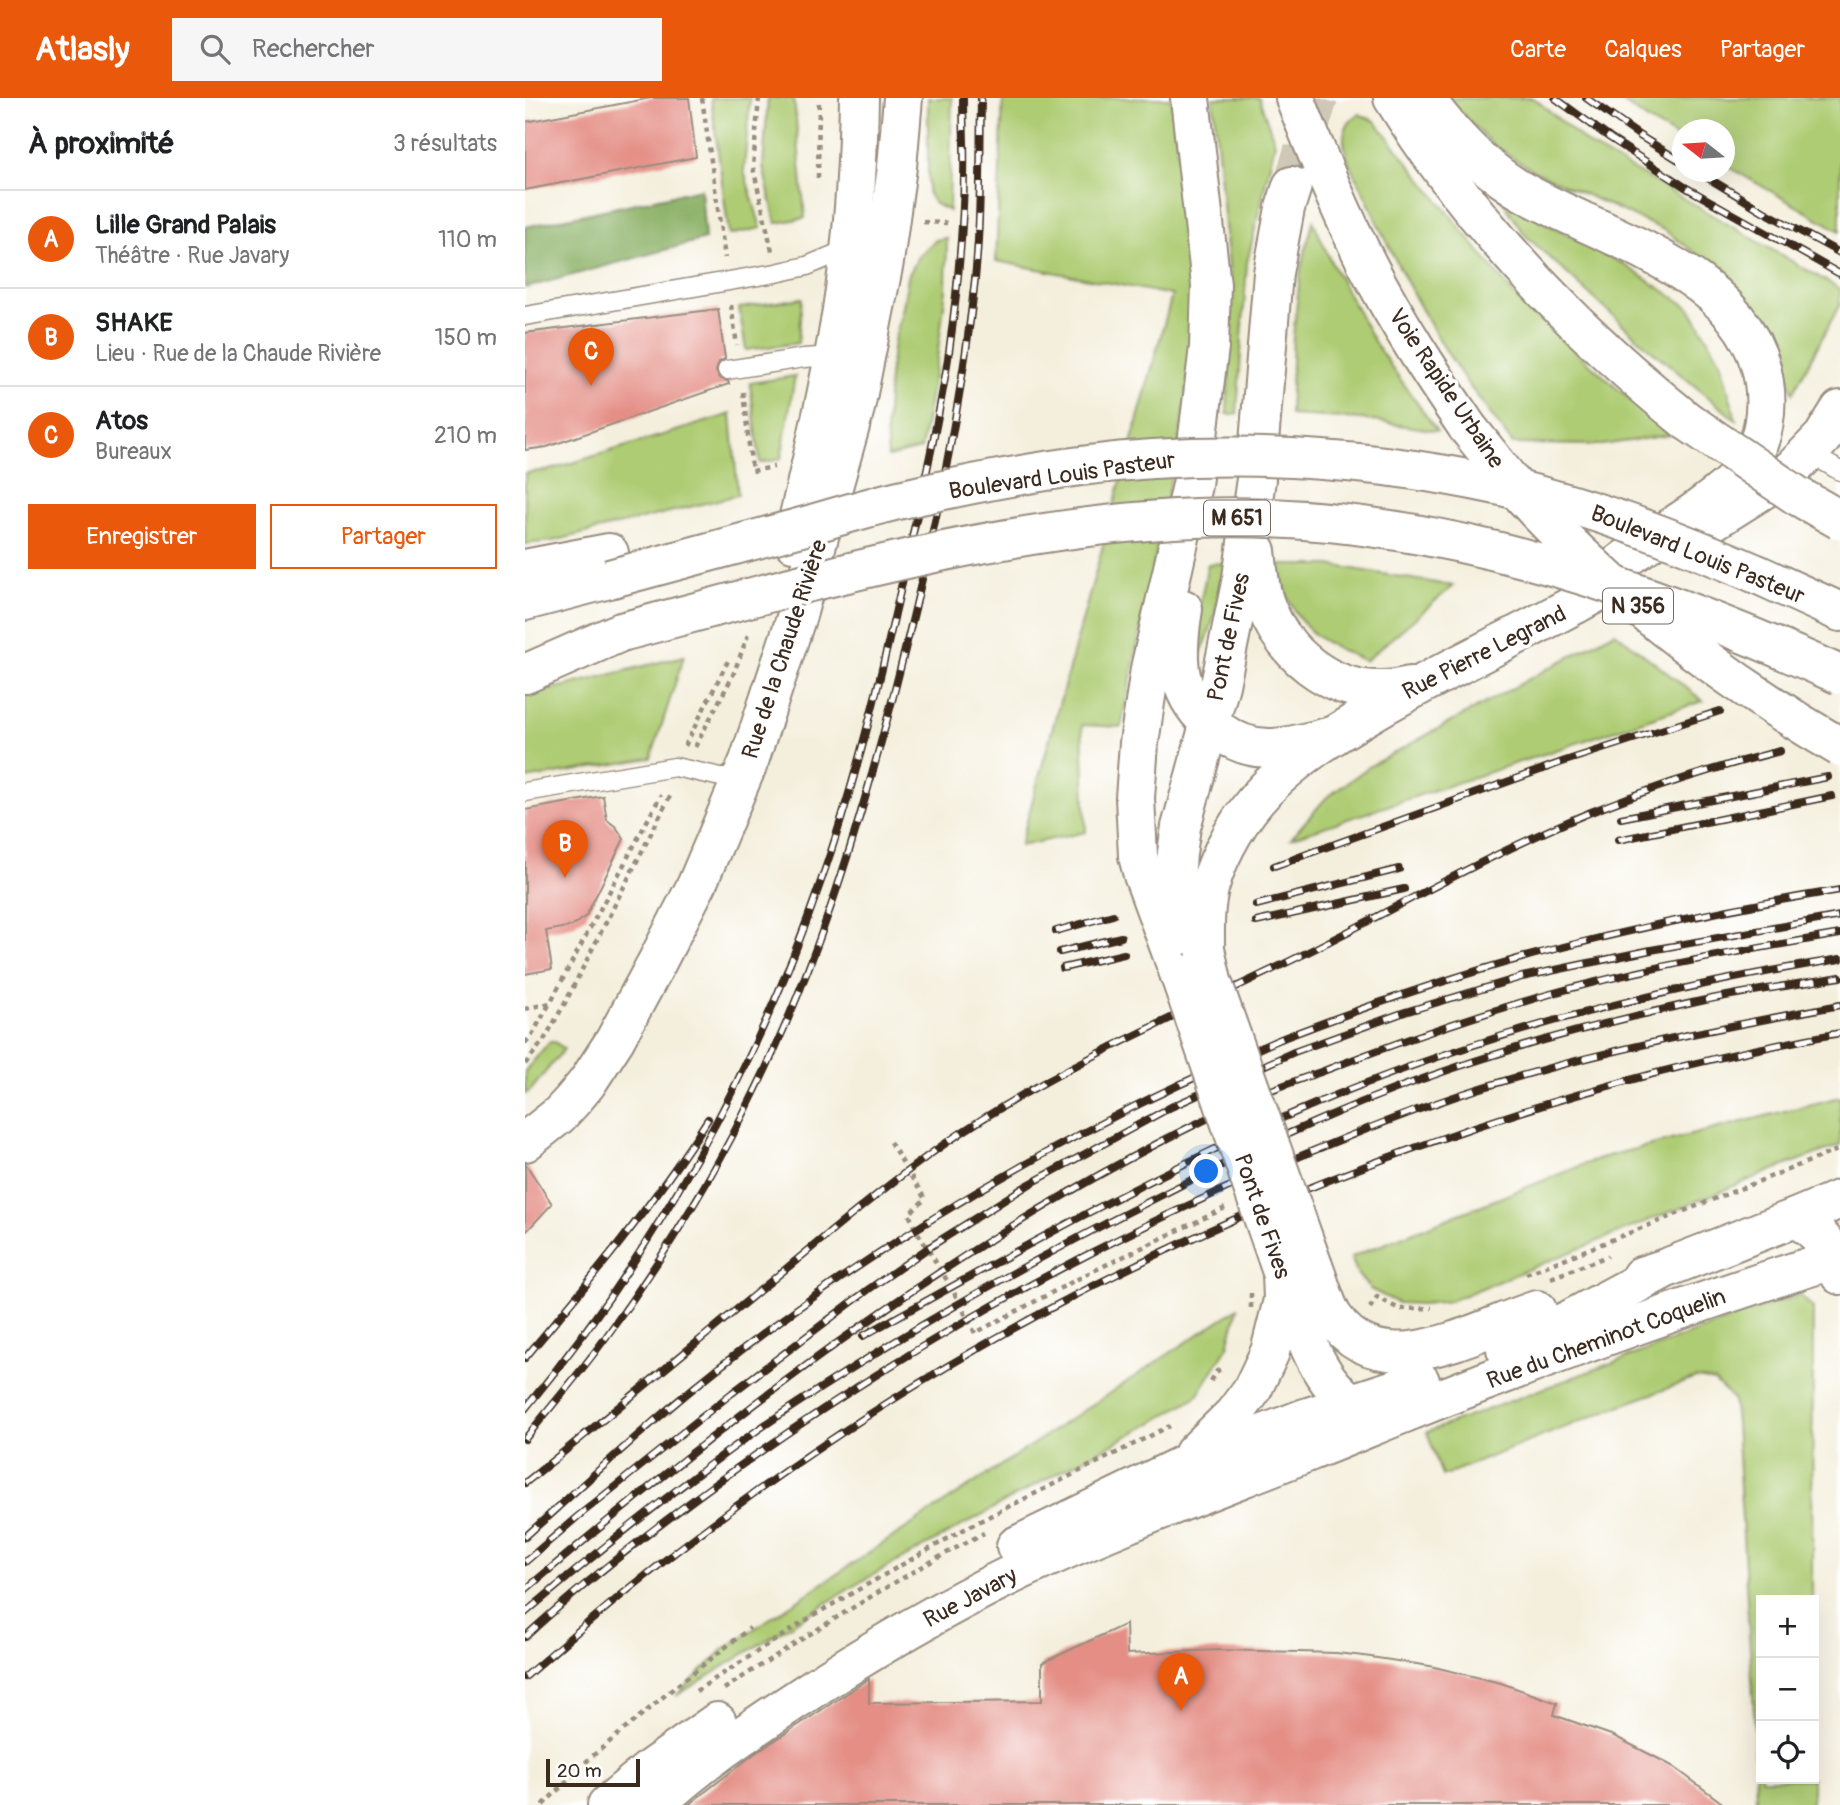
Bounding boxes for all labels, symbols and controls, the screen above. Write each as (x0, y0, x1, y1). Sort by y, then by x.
search box (172, 18, 662, 81)
text: Atlasly (35, 29, 130, 70)
icon: search (196, 30, 234, 68)
text: Rechercher (252, 33, 375, 65)
text: Carte (1510, 35, 1566, 64)
text: Calques (1604, 35, 1682, 64)
text: Partager (1720, 35, 1805, 64)
north arrow (1672, 119, 1735, 182)
text: À proximité (28, 125, 174, 162)
text: 3 résultats (393, 129, 497, 158)
text: Lille Grand Palais (95, 209, 276, 241)
text: A (44, 225, 58, 254)
text: 110 m (438, 225, 497, 254)
text: Théâtre · Rue Javary (95, 241, 289, 270)
street label: Voie Rapide Urbaine (1382, 303, 1511, 474)
text: SHAKE (95, 307, 173, 339)
text: B (44, 323, 58, 352)
text: 150 m (434, 323, 497, 352)
pin: C (568, 328, 614, 386)
text: Lieu · Rue de la Chaude Rivière (95, 339, 381, 368)
text: Atos (95, 405, 148, 437)
text: C (44, 421, 58, 450)
text: 210 m (434, 421, 497, 450)
text: Bureaux (95, 437, 172, 466)
street label: Boulevard Louis Pasteur (947, 445, 1177, 506)
street label: Boulevard Louis Pasteur (1587, 498, 1809, 611)
road number: M 651 (1204, 500, 1270, 536)
button: Enregistrer (28, 504, 256, 569)
button: Partager (270, 504, 497, 569)
street label: Rue de la Chaude Rivière (735, 535, 834, 762)
street label: Pont de Fives (1201, 570, 1256, 704)
road number: N 356 (1603, 588, 1673, 624)
street label: Rue Pierre Legrand (1397, 599, 1571, 706)
pin: B (542, 820, 588, 878)
street label: Pont de Fives (1228, 1150, 1297, 1282)
your location (1189, 1154, 1223, 1188)
street label: Rue du Cheminot Coquelin (1483, 1282, 1730, 1395)
street label: Rue Javary (918, 1561, 1022, 1634)
map controls (1756, 1595, 1819, 1784)
button: + (1756, 1595, 1819, 1658)
pin: A (1158, 1653, 1204, 1711)
button: − (1756, 1658, 1819, 1721)
button: locate (1756, 1721, 1819, 1784)
scale bar (546, 1756, 641, 1788)
text: 20 m (557, 1759, 602, 1783)

